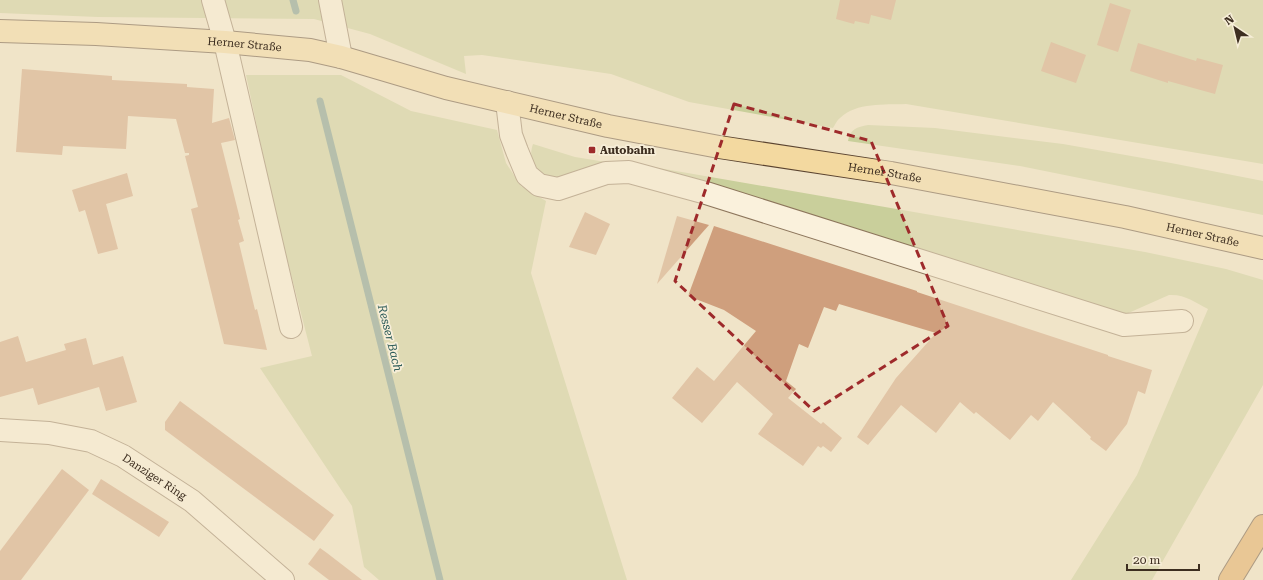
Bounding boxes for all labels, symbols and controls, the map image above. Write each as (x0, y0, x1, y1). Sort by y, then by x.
north arrow (1215, 8, 1255, 48)
text: N (1222, 12, 1237, 28)
street label: Herner Straße (207, 34, 282, 54)
street label: Herner Straße (528, 101, 603, 131)
place label: Autobahn (600, 144, 656, 157)
marker: Autobahn (587, 145, 597, 155)
street label: Herner Straße (847, 160, 923, 185)
street label: Herner Straße (1165, 220, 1240, 249)
water label: Resser Bach (375, 302, 405, 373)
street label: Danziger Ring (120, 451, 190, 503)
scale bar (1127, 546, 1199, 572)
text: 20 m (1133, 553, 1160, 567)

